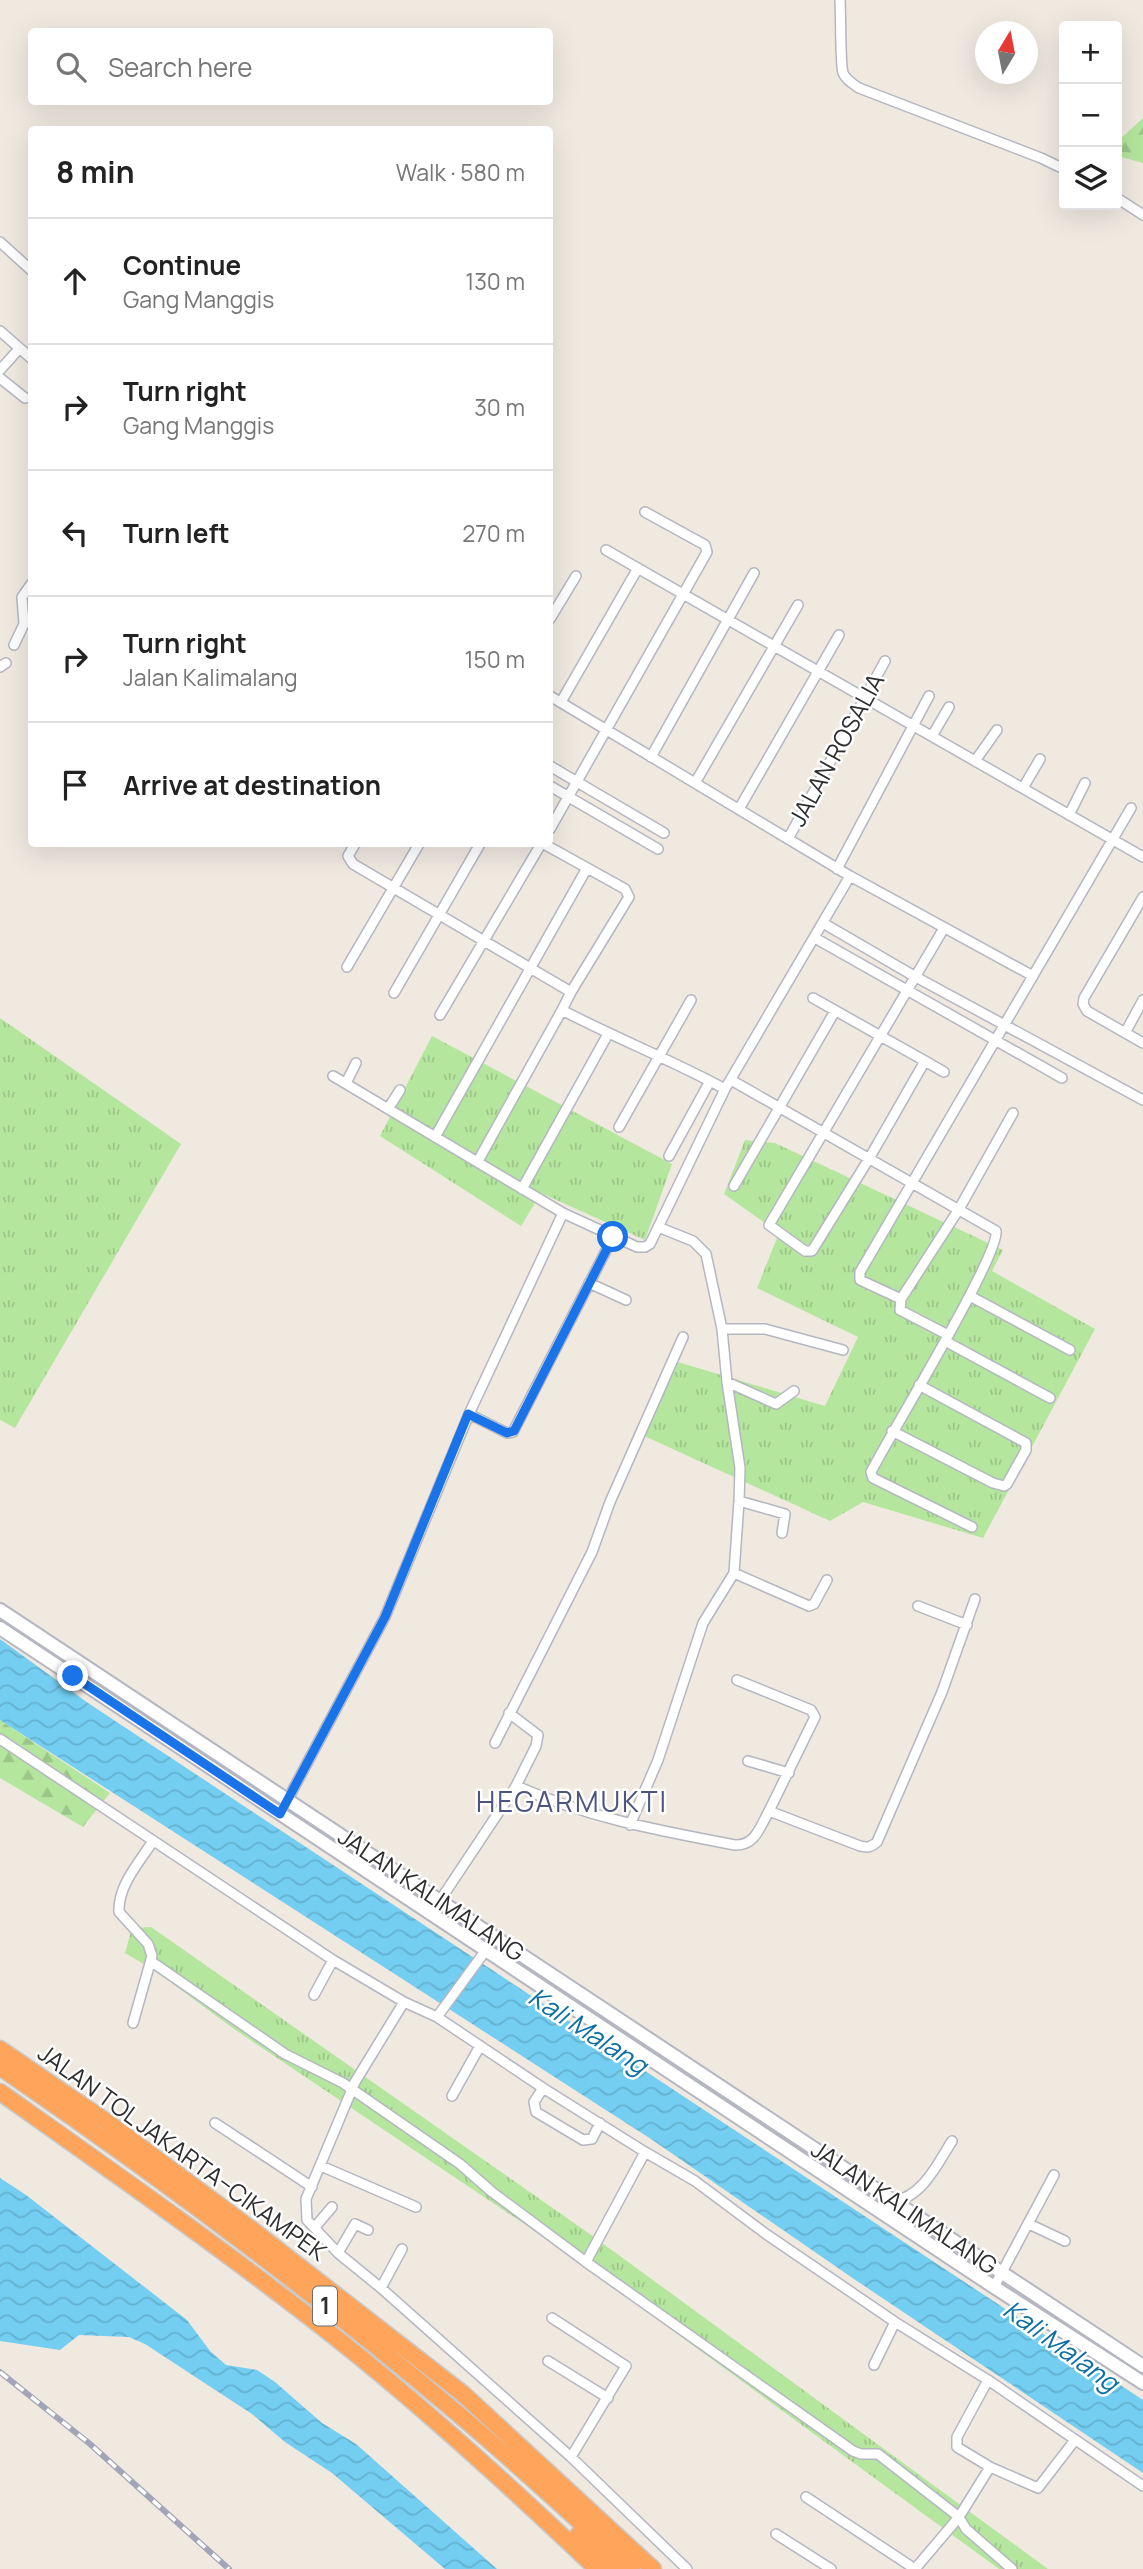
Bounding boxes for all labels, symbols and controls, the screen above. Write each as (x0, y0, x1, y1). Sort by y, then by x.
north arrow (975, 21, 1038, 84)
map controls (1059, 21, 1122, 210)
button: + (1059, 21, 1122, 84)
search box (28, 28, 553, 105)
icon: search (52, 48, 90, 86)
text: Search here (108, 49, 253, 85)
button: − (1059, 84, 1122, 147)
button: layers (1059, 147, 1122, 210)
text: 8 min (56, 151, 135, 192)
text: Walk · 580 m (396, 156, 525, 188)
text: Continue (123, 247, 241, 283)
icon: ahead (56, 262, 94, 300)
text: 130 m (465, 265, 525, 297)
text: Gang Manggis (123, 283, 274, 315)
text: Turn right (123, 373, 247, 409)
icon: right (56, 388, 94, 426)
text: 30 m (474, 391, 525, 423)
text: Gang Manggis (123, 409, 274, 441)
icon: left (56, 514, 94, 552)
text: Turn left (123, 515, 230, 551)
text: 270 m (462, 517, 525, 549)
text: Turn right (123, 625, 247, 661)
icon: right (56, 640, 94, 678)
text: 150 m (465, 643, 525, 675)
text: Jalan Kalimalang (123, 661, 298, 693)
street label: JALAN ROSALIA (780, 667, 891, 832)
icon: arrive (56, 766, 94, 804)
text: Arrive at destination (123, 767, 381, 803)
route start (597, 1221, 628, 1252)
route end (57, 1660, 88, 1691)
district label: HEGARMUKTI (476, 1782, 668, 1820)
street label: JALAN KALIMALANG (332, 1819, 531, 1968)
water label: Kali Malang (522, 1978, 657, 2083)
street label: JALAN TOL JAKARTA–CIKAMPEK (32, 2036, 334, 2268)
street label: JALAN KALIMALANG (805, 2132, 1004, 2281)
road number: 1 (313, 2286, 337, 2326)
water label: Kali Malang (996, 2291, 1129, 2401)

